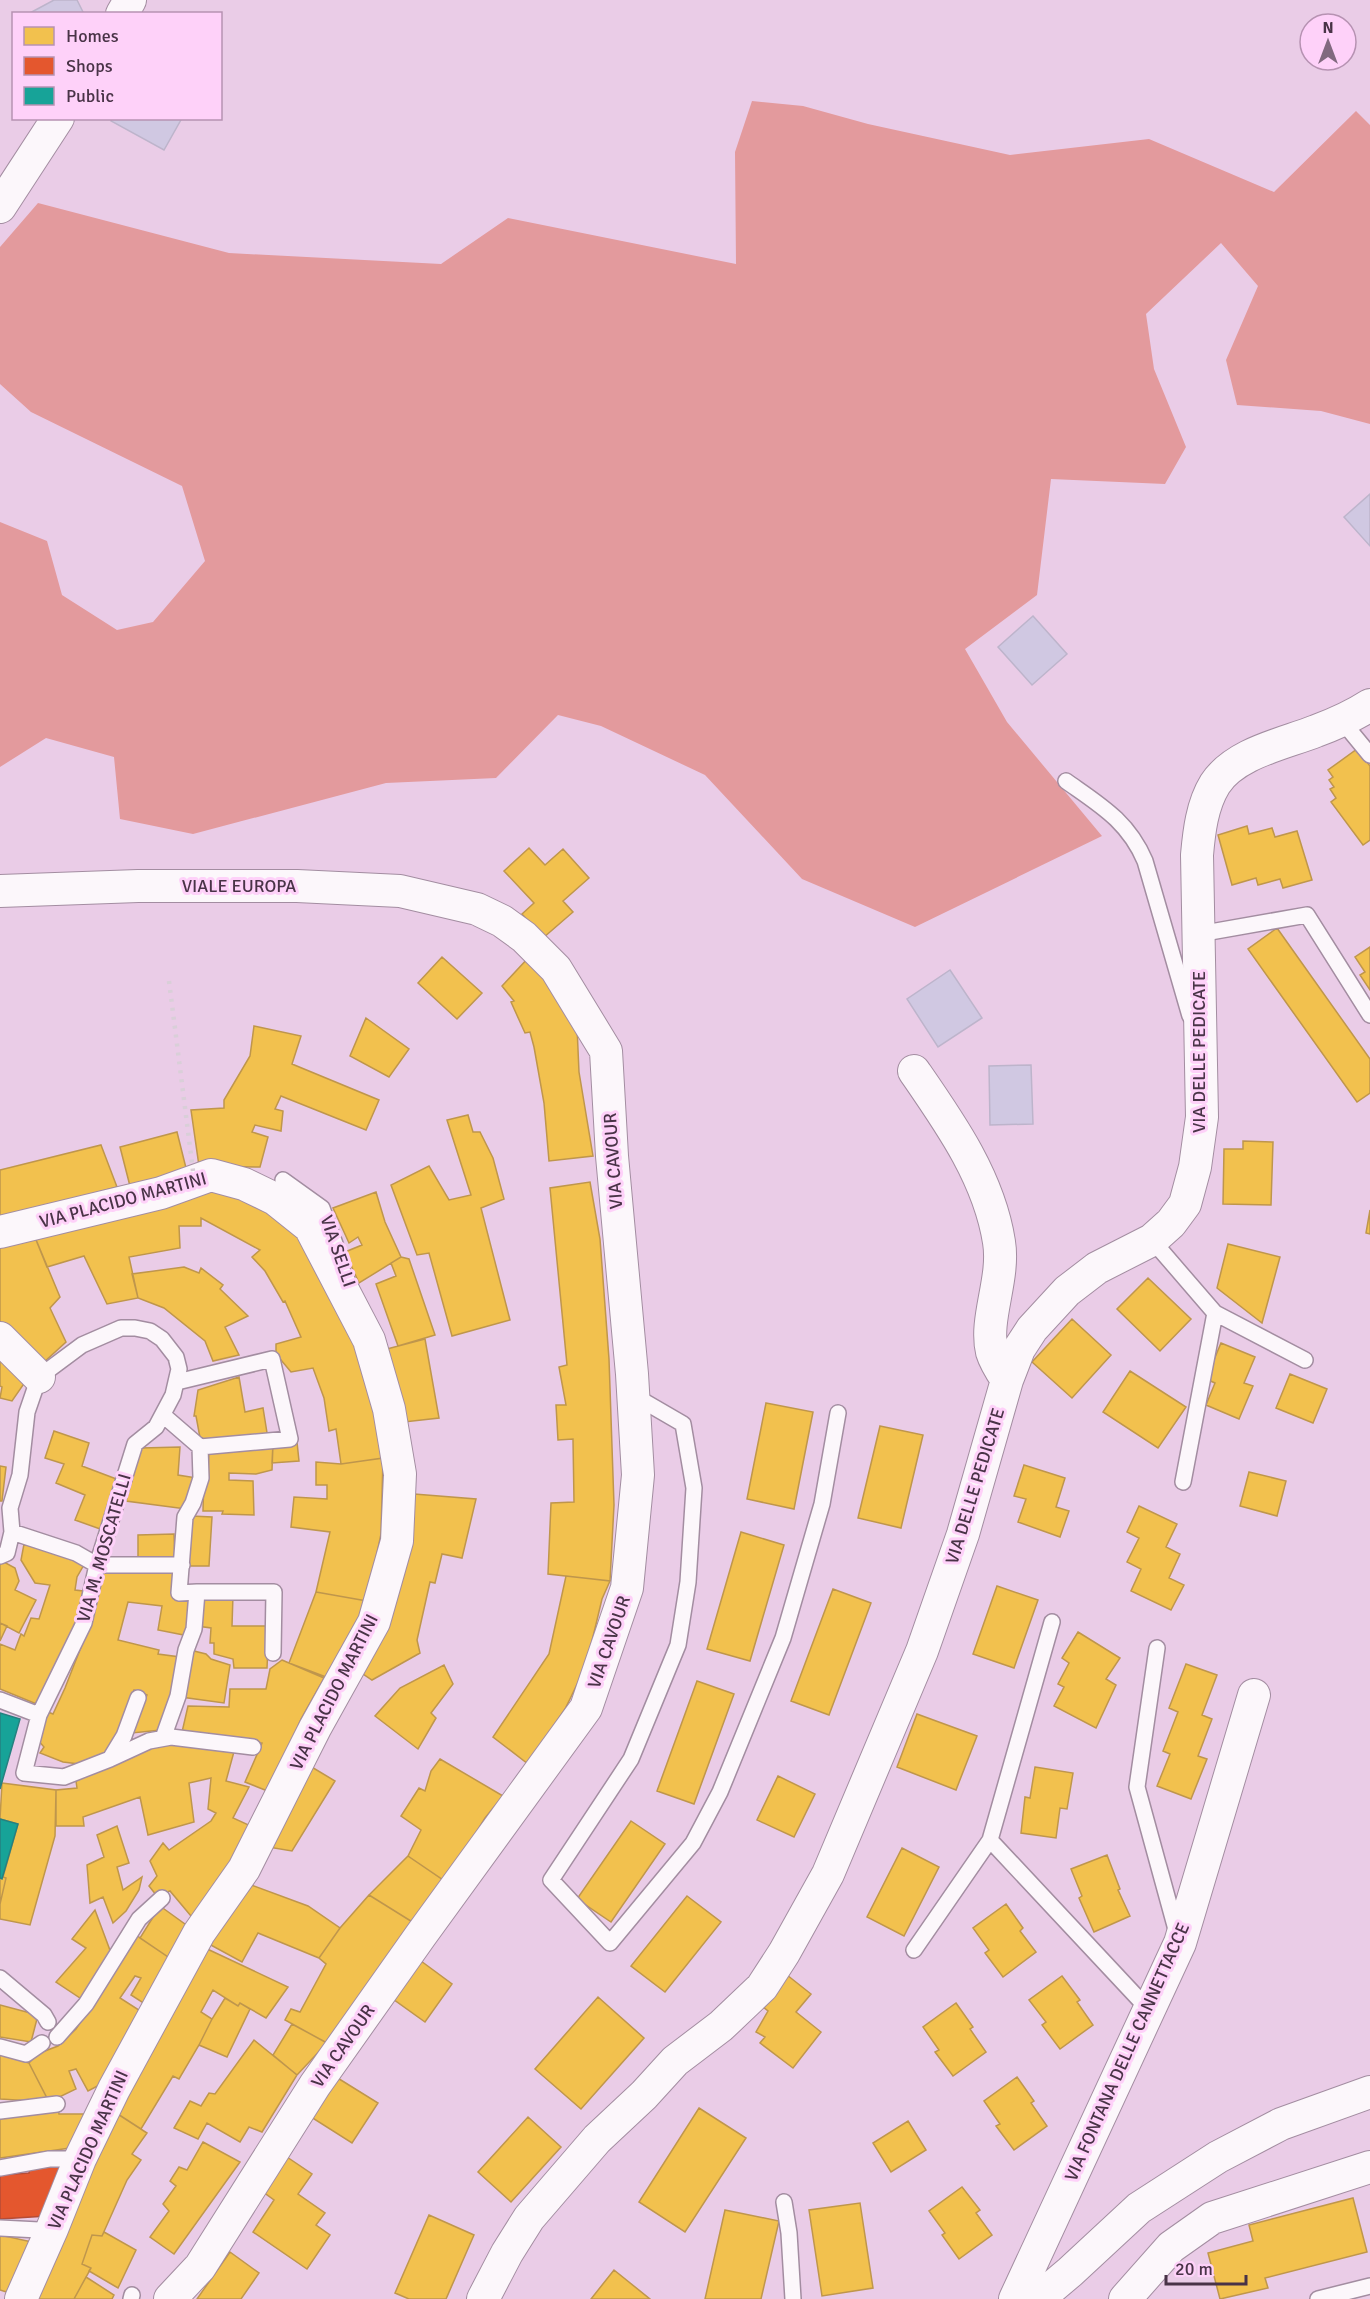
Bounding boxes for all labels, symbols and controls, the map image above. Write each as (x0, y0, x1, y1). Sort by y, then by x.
legend (12, 12, 222, 120)
north arrow (1298, 12, 1358, 72)
text: N (1322, 18, 1334, 38)
text: Homes (66, 25, 119, 47)
text: Shops (66, 55, 113, 77)
text: Public (66, 85, 114, 107)
street label: VIALE EUROPA (182, 875, 296, 897)
street label: VIA DELLE PEDICATE (1188, 971, 1210, 1133)
street label: VIA CAVOUR (599, 1112, 627, 1210)
street label: VIA PLACIDO MARTINI (37, 1167, 209, 1233)
street label: VIA SELLI (315, 1212, 361, 1290)
street label: VIA DELLE PEDICATE (941, 1405, 1009, 1567)
street label: VIA M. MOSCATELLI (72, 1471, 136, 1625)
street label: VIA CAVOUR (583, 1593, 635, 1691)
street label: VIA PLACIDO MARTINI (285, 1610, 383, 1774)
street label: VIA FONTANA DELLE CANNETTACCE (1060, 1919, 1194, 2185)
street label: VIA CAVOUR (306, 2000, 380, 2092)
street label: VIA PLACIDO MARTINI (43, 2067, 133, 2233)
scale bar (1166, 2248, 1246, 2286)
text: 20 m (1175, 2258, 1213, 2280)

